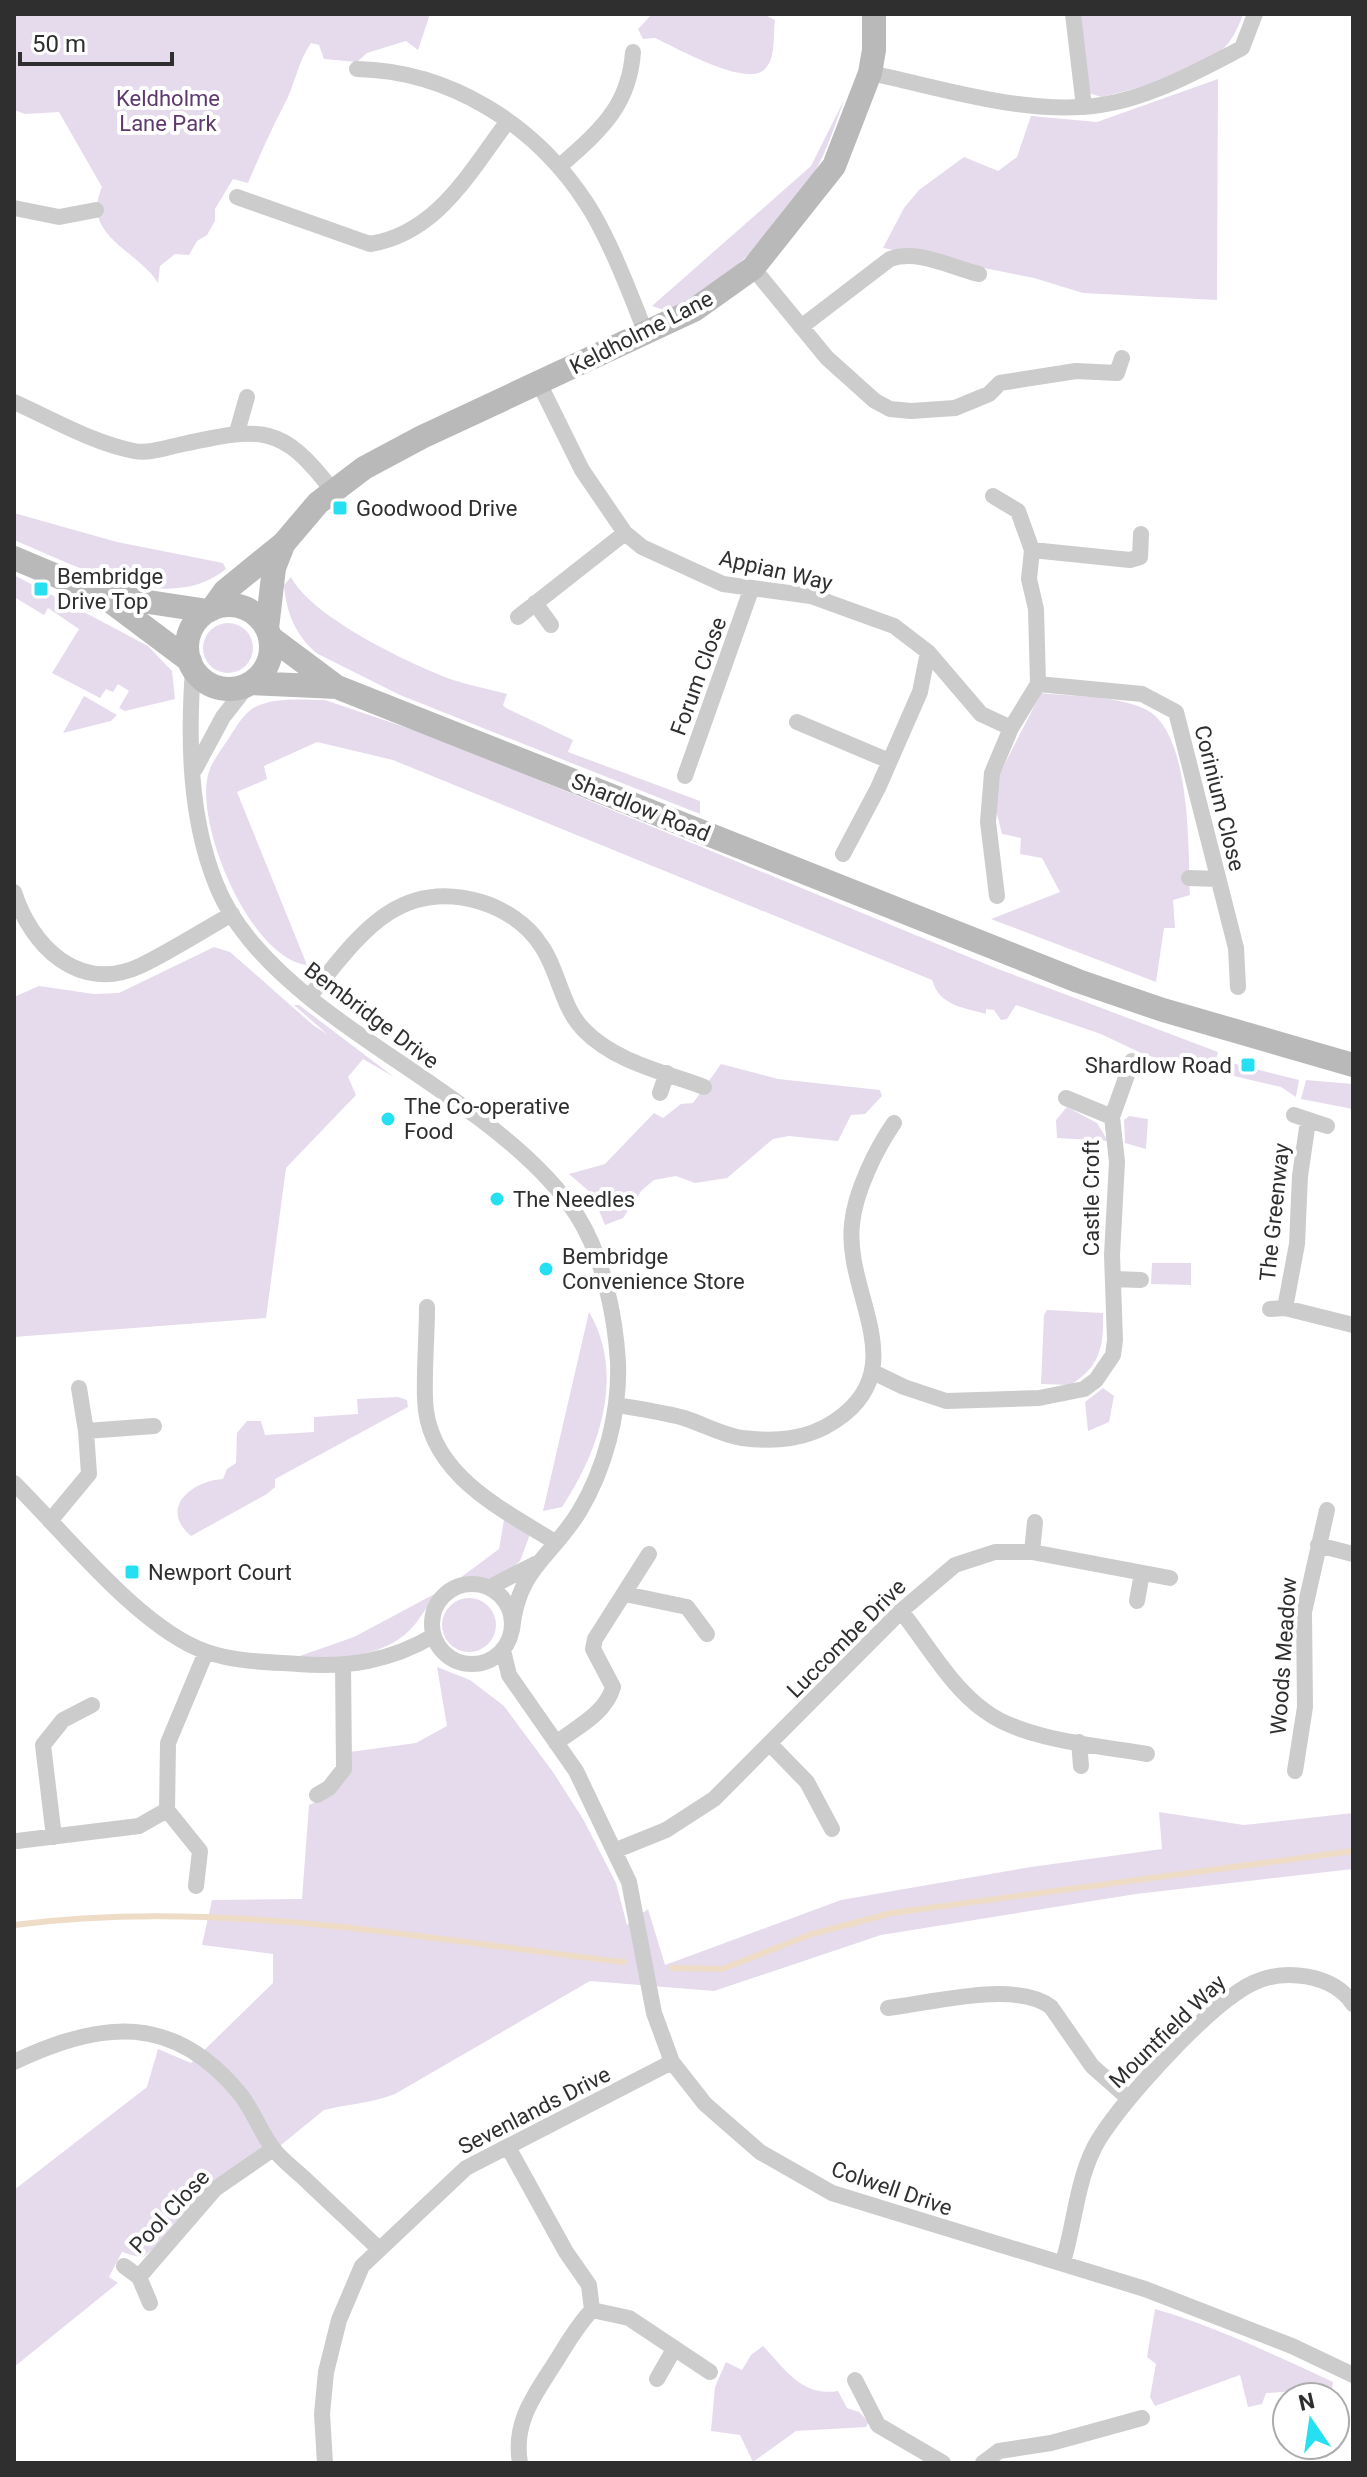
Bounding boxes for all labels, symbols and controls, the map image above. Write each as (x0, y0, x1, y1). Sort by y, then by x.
scale bar (20, 16, 172, 66)
text: 50 m (32, 30, 86, 58)
park label: Keldholme Lane Park (116, 86, 220, 136)
street label: Keldholme Lane (566, 286, 717, 379)
place label: Goodwood Drive (356, 496, 517, 521)
marker: Goodwood Drive (331, 499, 349, 517)
street label: Appian Way (717, 545, 835, 596)
place label: Bembridge Drive Top (57, 564, 163, 614)
marker: Bembridge Drive Top (32, 580, 50, 598)
street label: Forum Close (666, 614, 731, 739)
street label: Corinium Close (1189, 723, 1250, 874)
street label: Shardlow Road (568, 768, 714, 847)
street label: Bembridge Drive (300, 957, 444, 1074)
place label: Shardlow Road (1085, 1053, 1232, 1078)
marker: Shardlow Road (1239, 1056, 1257, 1074)
place label: The Co-operative Food (404, 1094, 570, 1144)
marker: The Co-operative Food (379, 1110, 397, 1128)
street label: Castle Croft (1079, 1140, 1104, 1256)
street label: The Greenway (1255, 1141, 1294, 1282)
place label: The Needles (513, 1187, 635, 1212)
marker: The Needles (488, 1190, 506, 1208)
place label: Bembridge Convenience Store (562, 1244, 745, 1294)
marker: Bembridge Convenience Store (537, 1260, 555, 1278)
place label: Newport Court (148, 1560, 292, 1585)
marker: Newport Court (123, 1563, 141, 1581)
street label: Luccombe Drive (782, 1574, 911, 1703)
street label: Woods Meadow (1266, 1576, 1302, 1736)
street label: Mountfield Way (1104, 1969, 1231, 2093)
street label: Sevenlands Drive (454, 2061, 614, 2159)
street label: Colwell Drive (828, 2156, 955, 2221)
street label: Pool Close (124, 2164, 214, 2258)
north arrow (1271, 2381, 1351, 2461)
text: N (1296, 2388, 1317, 2416)

